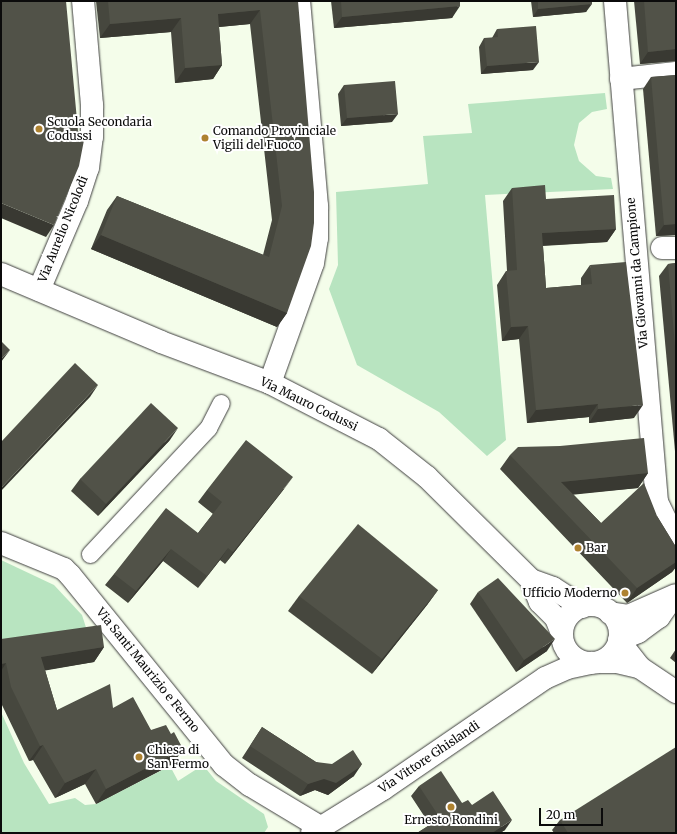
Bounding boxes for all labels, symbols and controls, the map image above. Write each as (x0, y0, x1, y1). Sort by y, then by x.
place label: Scuola Secondaria Codussi (47, 115, 152, 143)
marker: Scuola Secondaria Codussi (34, 124, 44, 134)
place label: Comando Provinciale Vigili del Fuoco (213, 124, 336, 152)
marker: Comando Provinciale Vigili del Fuoco (200, 133, 210, 143)
street label: Via Aurelio Nicolodi (35, 174, 91, 284)
street label: Via Giovanni da Campione (623, 197, 651, 349)
street label: Via Mauro Codussi (258, 374, 360, 434)
place label: Bar (586, 541, 606, 555)
marker: Bar (573, 543, 583, 553)
place label: Ufficio Moderno (522, 586, 617, 600)
marker: Ufficio Moderno (620, 588, 630, 598)
street label: Via Santi Maurizio e Fermo (93, 605, 203, 735)
street label: Via Vittore Ghislandi (376, 718, 482, 796)
place label: Chiesa di San Fermo (147, 743, 209, 771)
marker: Chiesa di San Fermo (134, 752, 144, 762)
scale bar (541, 800, 605, 826)
marker: Ernesto Rondini (446, 802, 456, 812)
text: 20 m (546, 807, 575, 822)
place label: Ernesto Rondini (404, 813, 498, 827)

